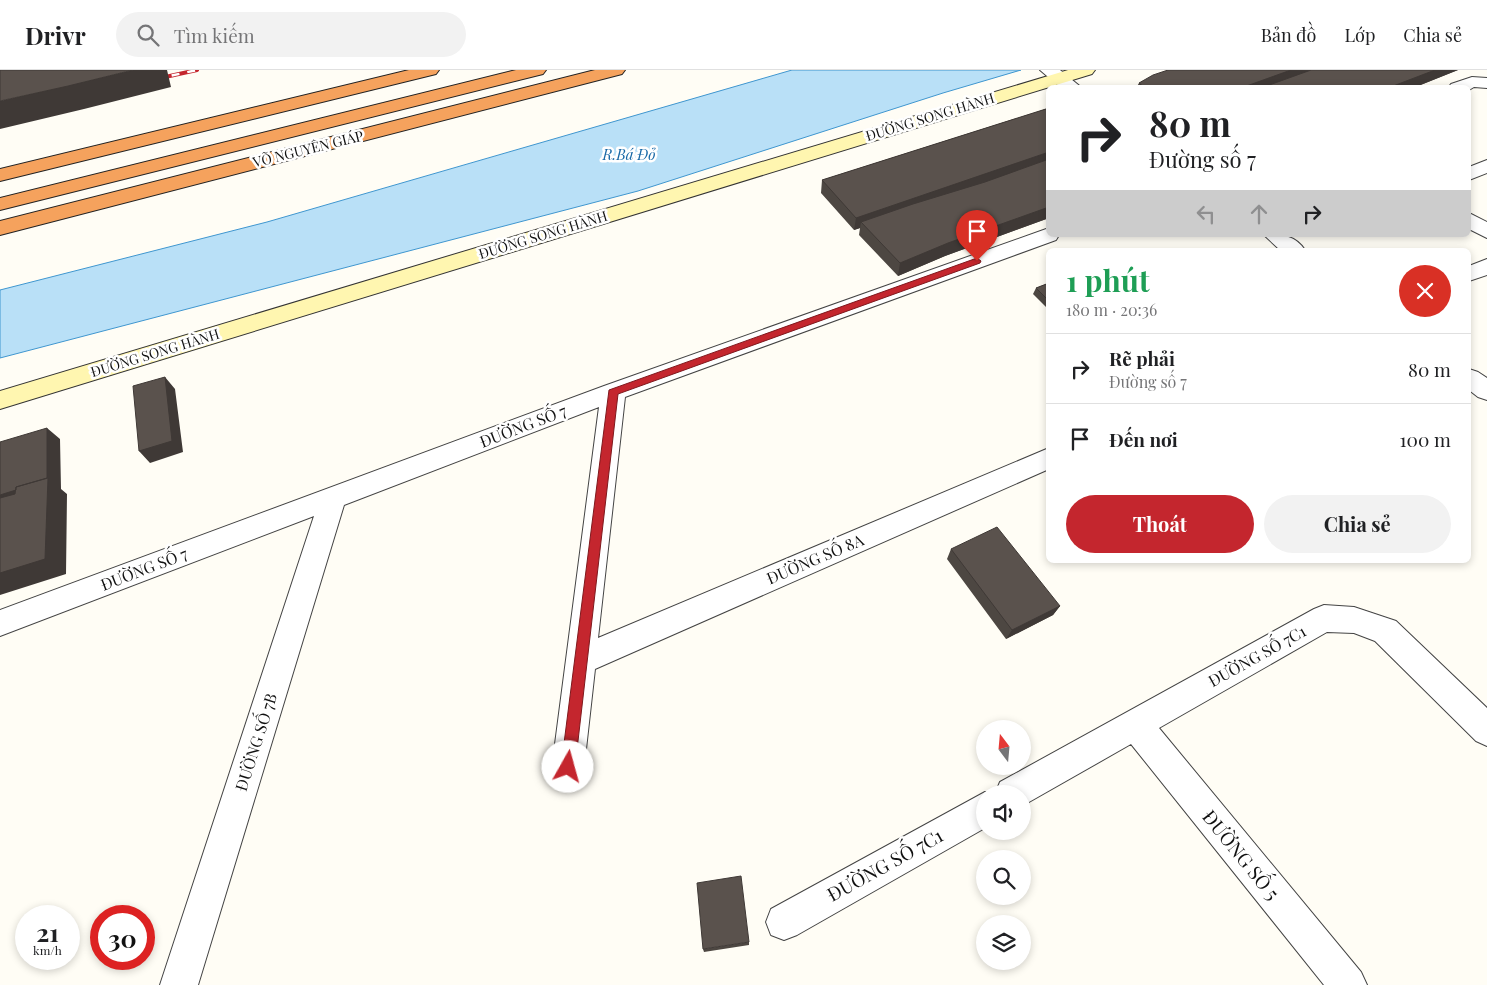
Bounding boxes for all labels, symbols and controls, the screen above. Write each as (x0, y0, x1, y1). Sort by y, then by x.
search box (116, 12, 466, 57)
text: Drivr (25, 19, 86, 51)
icon: search (134, 21, 162, 49)
text: Tìm kiếm (174, 22, 255, 48)
text: Bản đồ (1261, 23, 1316, 47)
text: Lớp (1344, 23, 1375, 47)
text: Chia sẻ (1403, 23, 1462, 47)
street label: ĐƯỜNG SONG HÀNH (863, 88, 997, 145)
text: 80 m (1149, 99, 1231, 146)
icon: right (1066, 105, 1131, 170)
street label: VÕ NGUYÊN GIÁP (250, 126, 365, 172)
water label: R.Bá Đỏ (602, 144, 656, 164)
text: Đường số 7 (1149, 144, 1256, 174)
icon: left (1192, 200, 1220, 228)
icon: ahead (1245, 200, 1273, 228)
icon: right (1298, 200, 1326, 228)
street label: ĐƯỜNG SONG HÀNH (476, 206, 610, 263)
pin (956, 210, 998, 261)
icon: arrive (963, 217, 991, 245)
text: 1 phút (1066, 260, 1149, 300)
button: close (1399, 265, 1451, 317)
text: 180 m · 20:36 (1066, 299, 1157, 320)
street label: ĐƯỜNG SONG HÀNH (88, 324, 222, 381)
text: Rẽ phải (1109, 345, 1175, 371)
icon: right (1066, 355, 1094, 383)
text: 80 m (1408, 356, 1451, 382)
text: Đường số 7 (1109, 371, 1187, 392)
street label: ĐƯỜNG SỐ 7 (475, 395, 570, 452)
icon: arrive (1066, 425, 1094, 453)
text: Đến nơi (1109, 426, 1178, 452)
text: 100 m (1400, 426, 1451, 452)
button: Thoát (1066, 495, 1254, 553)
button: Chia sẻ (1264, 495, 1451, 553)
street label: ĐƯỜNG SỐ 8A (761, 525, 867, 588)
street label: ĐƯỜNG SỐ 7 (96, 538, 191, 595)
street label: ĐƯỜNG SỐ 7C1 (1202, 617, 1309, 691)
street label: ĐƯỜNG SỐ 7B (226, 689, 281, 793)
north arrow (976, 720, 1031, 775)
map controls (976, 720, 1031, 970)
position arrow (541, 740, 593, 792)
button: sound (976, 785, 1031, 840)
street label: ĐƯỜNG SỐ 5 (1197, 803, 1288, 905)
street label: ĐƯỜNG SỐ 7C1 (821, 820, 947, 907)
button: search (976, 850, 1031, 905)
speed limit sign: 30 (90, 905, 155, 970)
text: 21 (36, 915, 59, 948)
button: layers (976, 915, 1031, 970)
text: km/h (33, 942, 62, 958)

